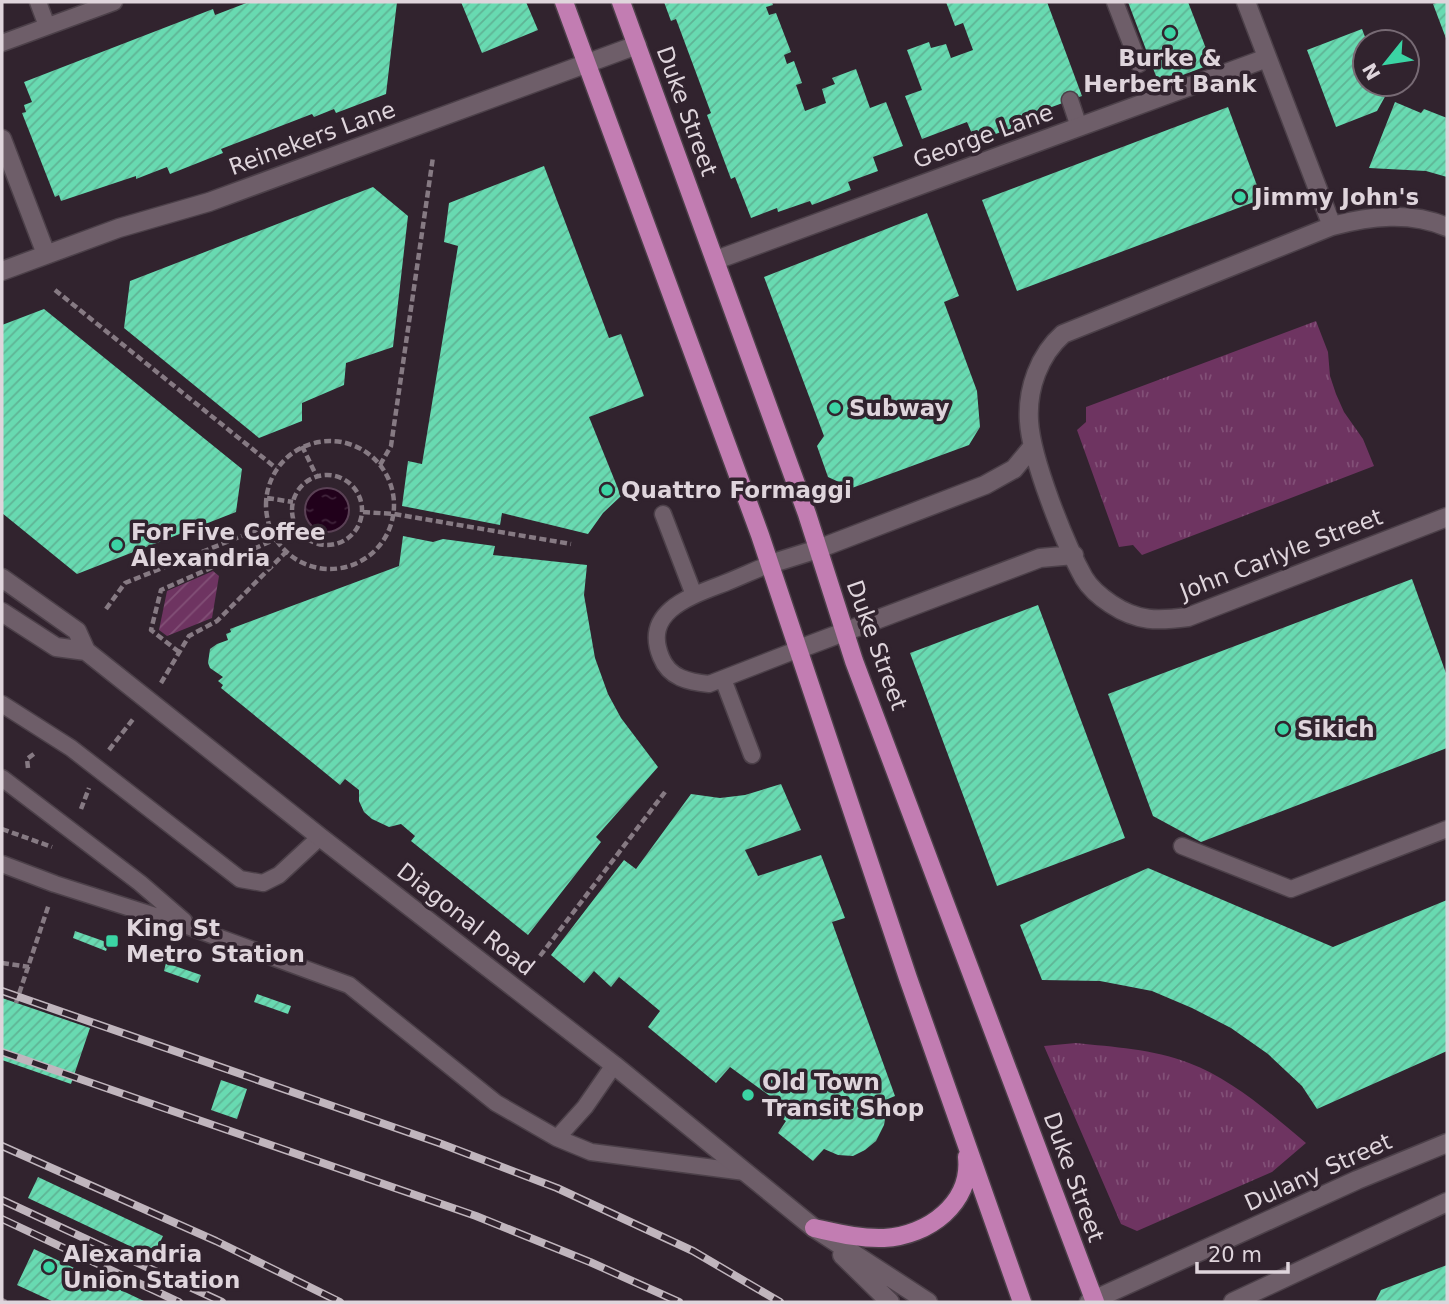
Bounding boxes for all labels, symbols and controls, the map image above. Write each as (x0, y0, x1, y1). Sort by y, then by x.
marker: Burke & Herbert Bank (1162, 25, 1178, 41)
north arrow (1351, 28, 1421, 98)
street label: Duke Street (652, 43, 722, 179)
place label: Burke & Herbert Bank (1083, 45, 1257, 97)
text: N (1358, 59, 1385, 84)
street label: Reinekers Lane (225, 96, 399, 180)
street label: George Lane (910, 99, 1056, 173)
place label: Jimmy John's (1252, 184, 1419, 210)
marker: Jimmy John's (1232, 189, 1248, 205)
place label: Subway (849, 395, 949, 421)
marker: Subway (827, 400, 843, 416)
place label: Quattro Formaggi (621, 477, 852, 503)
marker: Quattro Formaggi (599, 482, 615, 498)
street label: John Carlyle Street (1174, 503, 1386, 605)
place label: For Five Coffee Alexandria (131, 519, 326, 571)
marker: For Five Coffee Alexandria (109, 537, 125, 553)
street label: Duke Street (842, 577, 912, 713)
place label: Sikich (1297, 716, 1375, 742)
marker: Sikich (1275, 721, 1291, 737)
street label: Diagonal Road (392, 857, 540, 981)
place label: King St Metro Station (126, 915, 305, 967)
marker: King St Metro Station (104, 933, 120, 949)
place label: Old Town Transit Shop (762, 1069, 924, 1121)
marker: Old Town Transit Shop (740, 1087, 756, 1103)
street label: Duke Street (1039, 1109, 1109, 1245)
street label: Dulany Street (1240, 1128, 1396, 1216)
scale bar (1197, 1230, 1288, 1274)
place label: Alexandria Union Station (63, 1241, 240, 1293)
text: 20 m (1208, 1243, 1262, 1267)
marker: Alexandria Union Station (41, 1259, 57, 1275)

